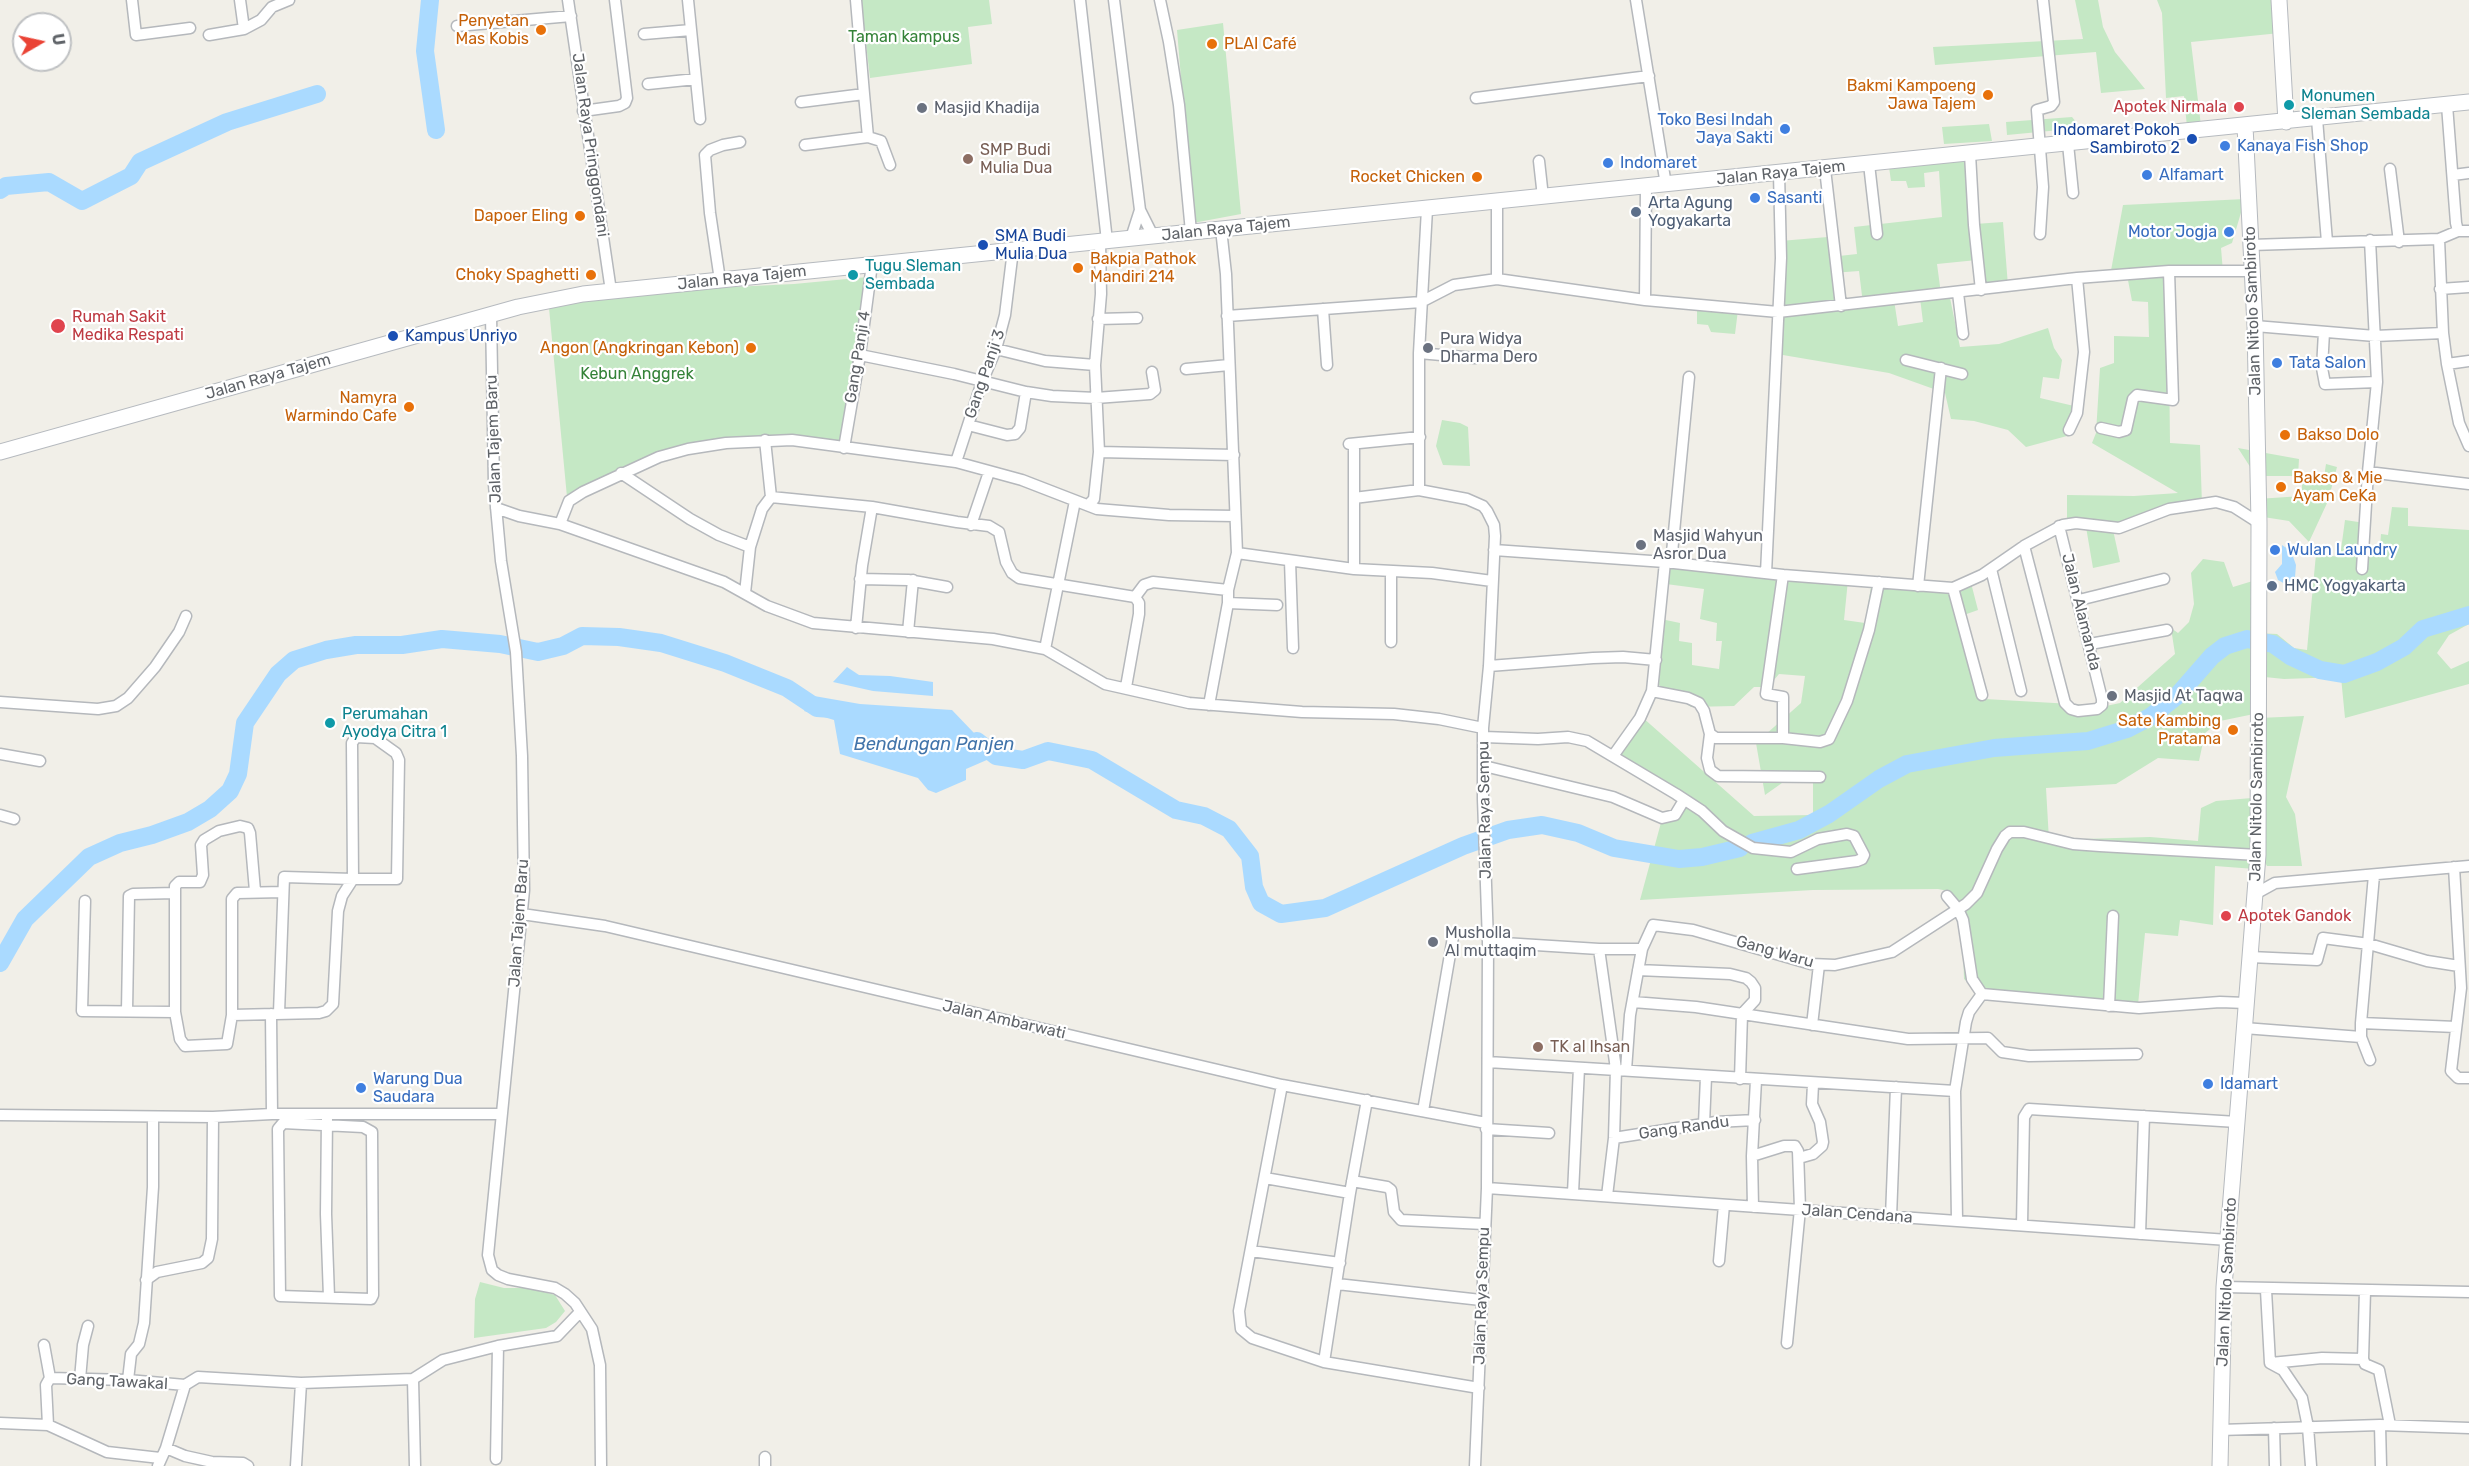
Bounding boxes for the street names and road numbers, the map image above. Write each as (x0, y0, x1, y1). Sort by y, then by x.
street label: Jalan Raya Pringgondani (568, 52, 612, 238)
street label: Jalan Raya Tajem (1716, 157, 1846, 189)
street label: Jalan Raya Tajem (1161, 213, 1291, 245)
street label: Jalan Nitolo Sambiroto (2240, 226, 2266, 396)
street label: Jalan Raya Tajem (677, 262, 807, 294)
street label: Gang Panji 4 (841, 309, 875, 405)
street label: Gang Panji 3 (961, 327, 1009, 421)
street label: Jalan Raya Tajem (203, 350, 333, 404)
street label: Jalan Tajem Baru (482, 374, 506, 504)
street label: Jalan Alamanda (2057, 552, 2105, 672)
street label: Jalan Nitolo Sambiroto (2246, 712, 2268, 882)
street label: Jalan Raya Sempu (1474, 741, 1496, 879)
street label: Jalan Tajem Baru (505, 858, 533, 988)
street label: Gang Waru (1734, 932, 1816, 972)
street label: Jalan Ambarwati (940, 996, 1068, 1044)
street label: Gang Randu (1638, 1112, 1730, 1144)
street label: Jalan Nitolo Sambiroto (2213, 1197, 2241, 1367)
street label: Jalan Cendana (1801, 1201, 1913, 1227)
street label: Jalan Raya Sempu (1470, 1227, 1494, 1365)
street label: Gang Tawakal (66, 1370, 168, 1394)

